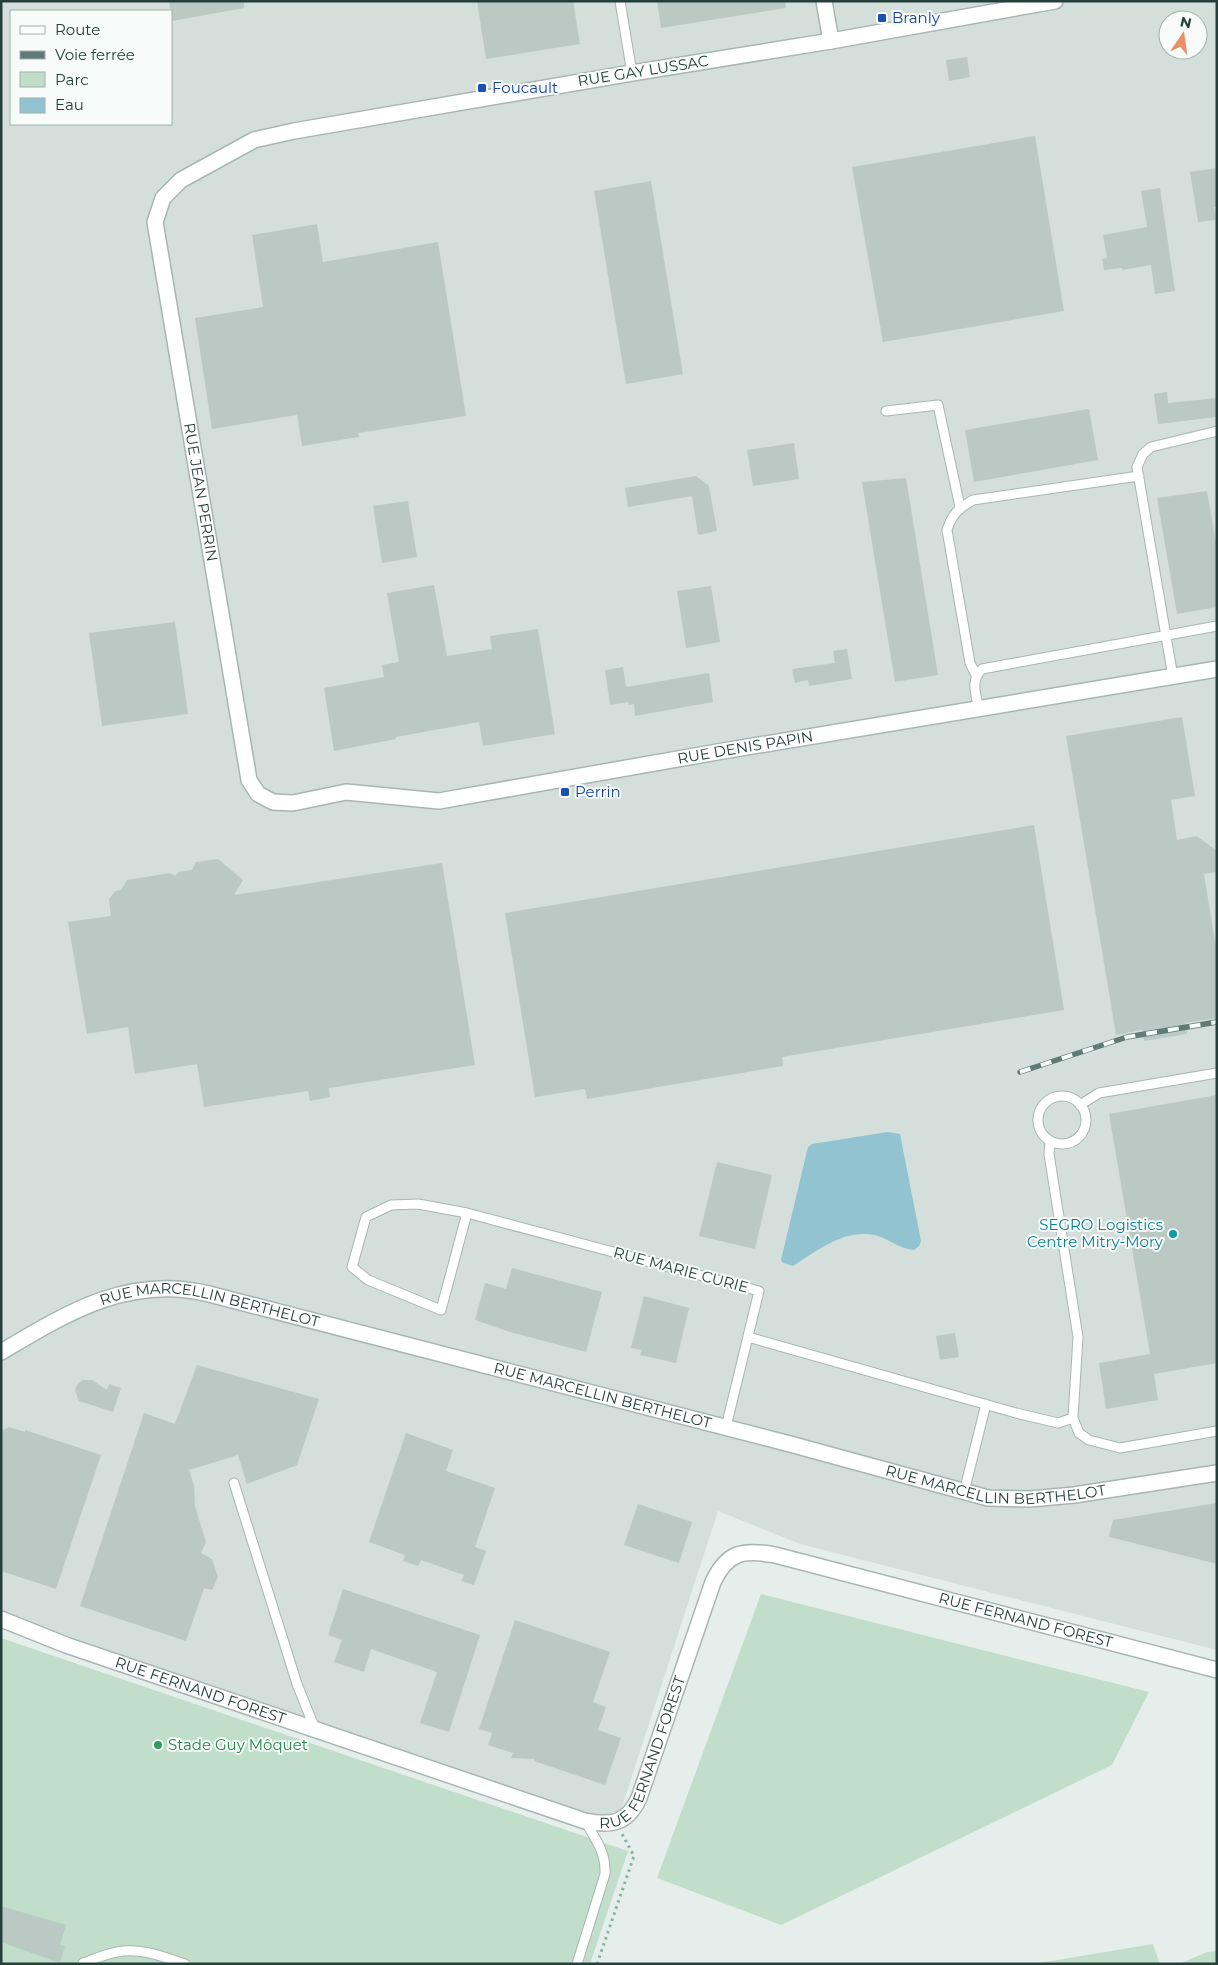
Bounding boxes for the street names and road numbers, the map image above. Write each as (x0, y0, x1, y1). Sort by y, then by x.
street label: RUE GAY LUSSAC (576, 51, 710, 90)
street label: RUE JEAN PERRIN (180, 421, 222, 563)
street label: RUE DENIS PAPIN (676, 726, 814, 768)
street label: RUE MARIE CURIE (612, 1242, 751, 1297)
street label: RUE MARCELLIN BERTHELOT (97, 1279, 322, 1331)
street label: RUE MARCELLIN BERTHELOT (492, 1358, 714, 1432)
street label: RUE MARCELLIN BERTHELOT (883, 1460, 1108, 1508)
street label: RUE FERNAND FOREST (937, 1588, 1115, 1652)
street label: RUE FERNAND FOREST (113, 1652, 289, 1728)
street label: RUE FERNAND FOREST (599, 1673, 689, 1832)

